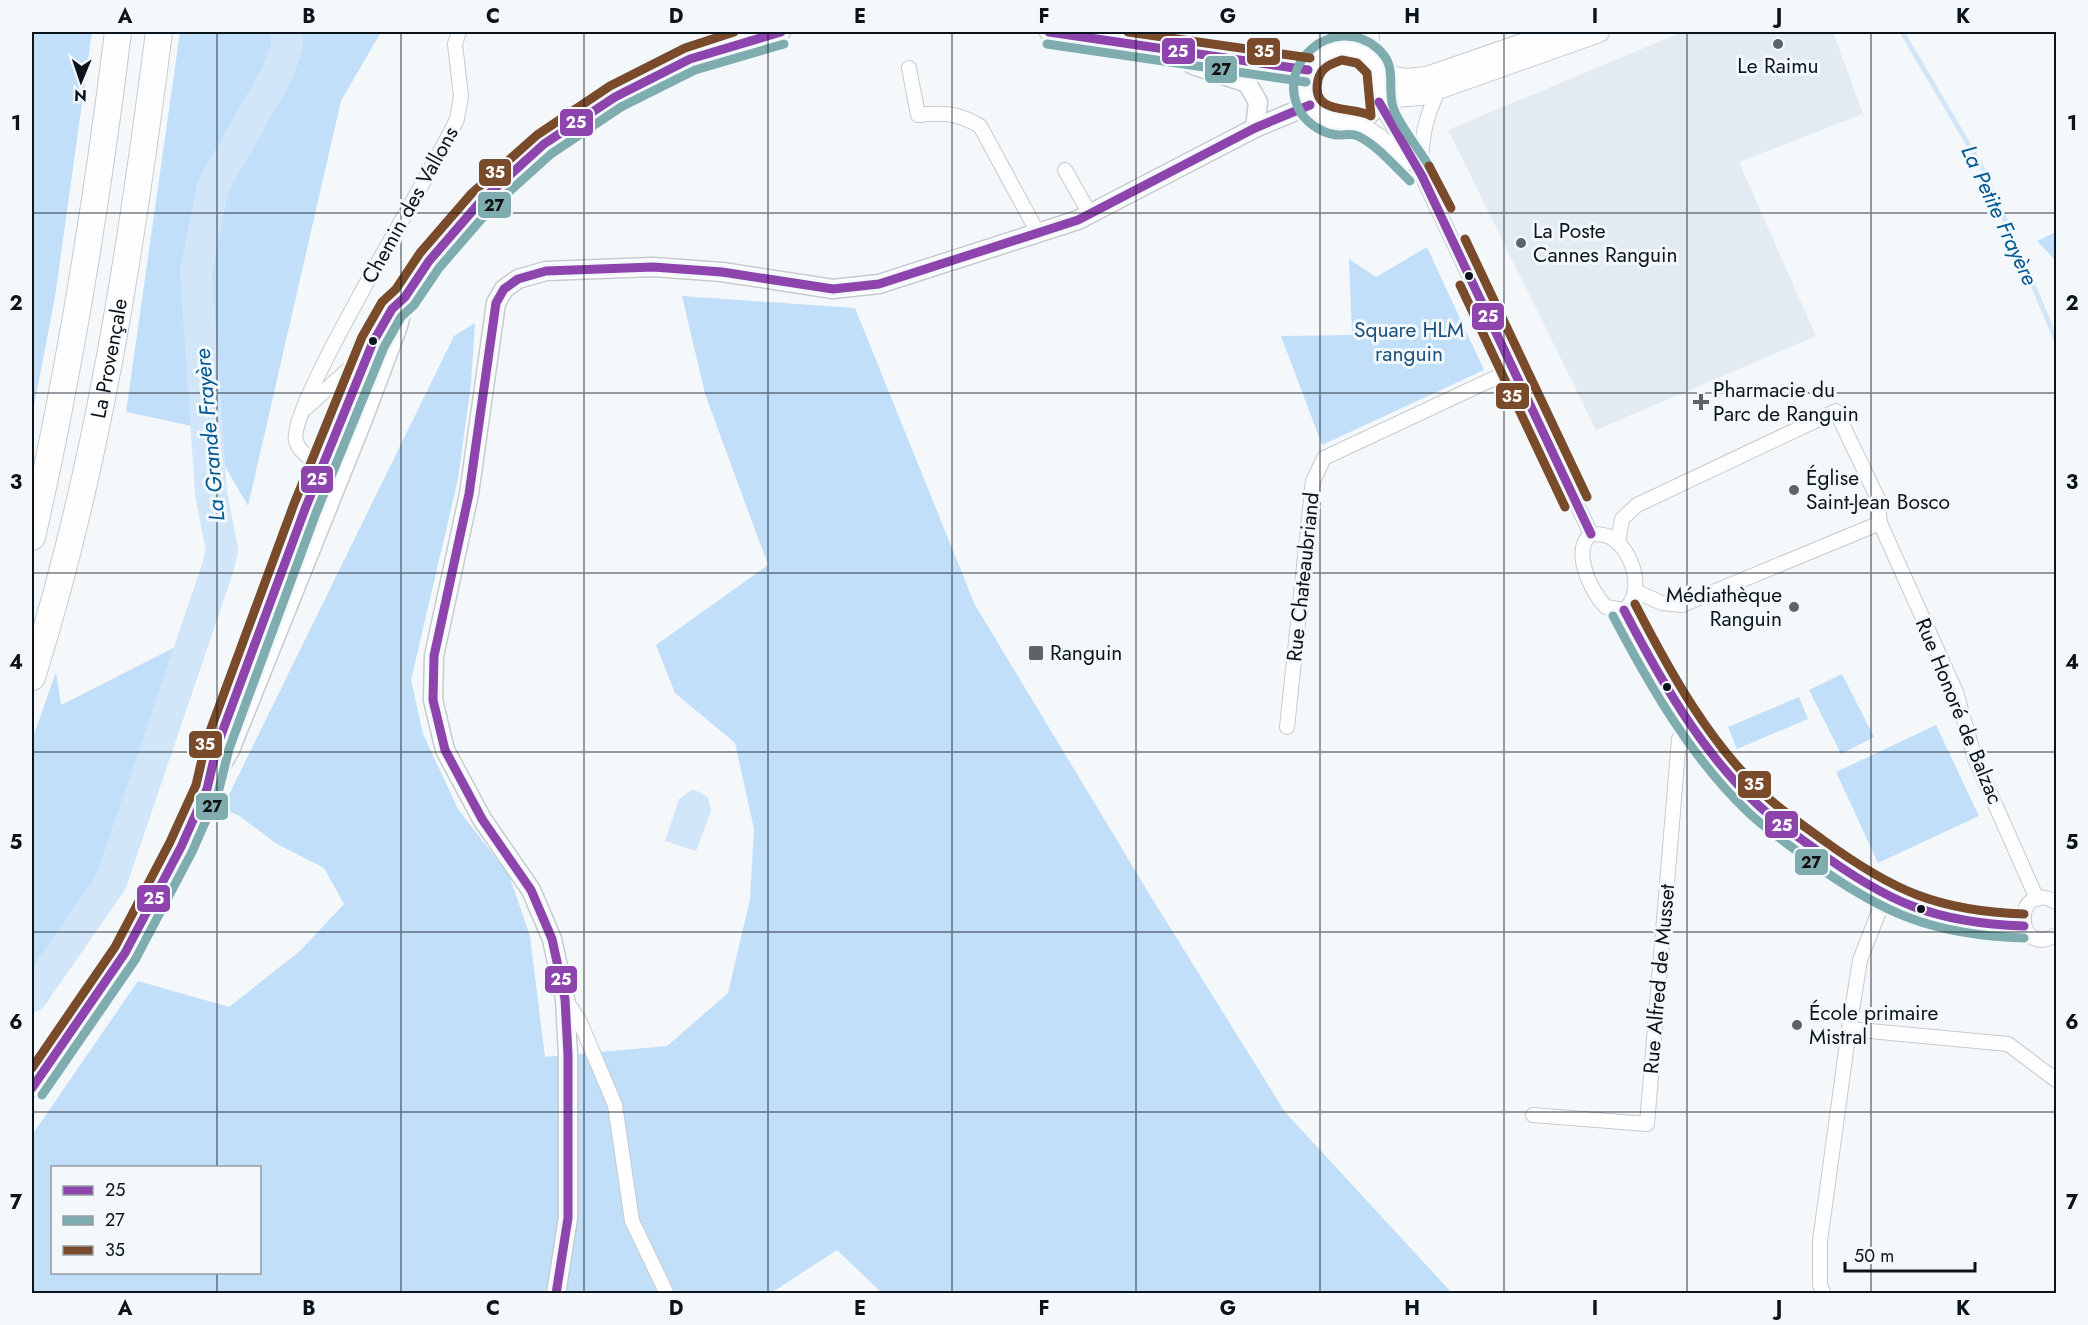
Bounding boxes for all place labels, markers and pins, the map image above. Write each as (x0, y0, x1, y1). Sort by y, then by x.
marker: Le Raimu (1771, 37, 1785, 51)
place label: Le Raimu (1737, 51, 1819, 81)
place label: La Poste Cannes Ranguin (1533, 216, 1677, 270)
marker: La Poste Cannes Ranguin (1514, 236, 1528, 250)
unlabelled marker (1463, 270, 1475, 282)
unlabelled marker (367, 335, 379, 347)
place label: Pharmacie du Parc de Ranguin (1713, 375, 1859, 429)
marker: Pharmacie du Parc de Ranguin (1694, 395, 1708, 409)
place label: Église Saint-Jean Bosco (1806, 463, 1950, 517)
marker: Église Saint-Jean Bosco (1787, 483, 1801, 497)
place label: Médiathèque Ranguin (1666, 580, 1782, 634)
marker: Médiathèque Ranguin (1787, 600, 1801, 614)
place label: Ranguin (1050, 638, 1122, 668)
marker: Ranguin (1027, 644, 1045, 662)
unlabelled marker (1661, 681, 1673, 693)
unlabelled marker (1915, 903, 1927, 915)
place label: École primaire Mistral (1809, 998, 1938, 1052)
marker: École primaire Mistral (1790, 1018, 1804, 1032)

